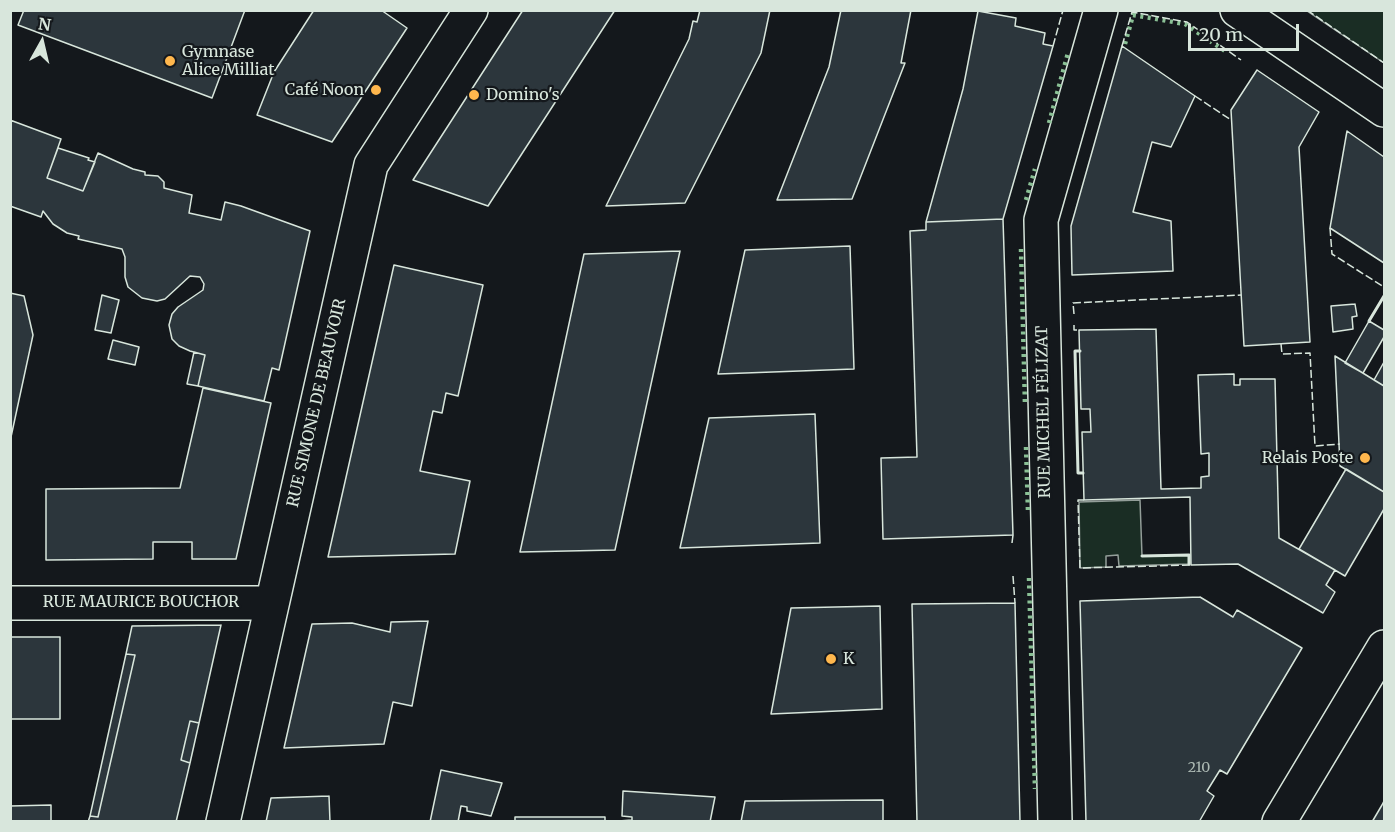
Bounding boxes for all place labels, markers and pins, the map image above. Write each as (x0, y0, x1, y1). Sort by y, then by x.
place label: Gymnase Alice Milliat (182, 42, 274, 80)
marker: Gymnase Alice Milliat (163, 54, 177, 68)
place label: Café Noon (285, 80, 364, 100)
marker: Café Noon (369, 83, 383, 97)
place label: Domino's (486, 85, 560, 105)
marker: Domino's (467, 88, 481, 102)
place label: Relais Poste (1262, 448, 1353, 468)
marker: Relais Poste (1358, 451, 1372, 465)
place label: K (843, 649, 854, 669)
marker: K (824, 652, 838, 666)

